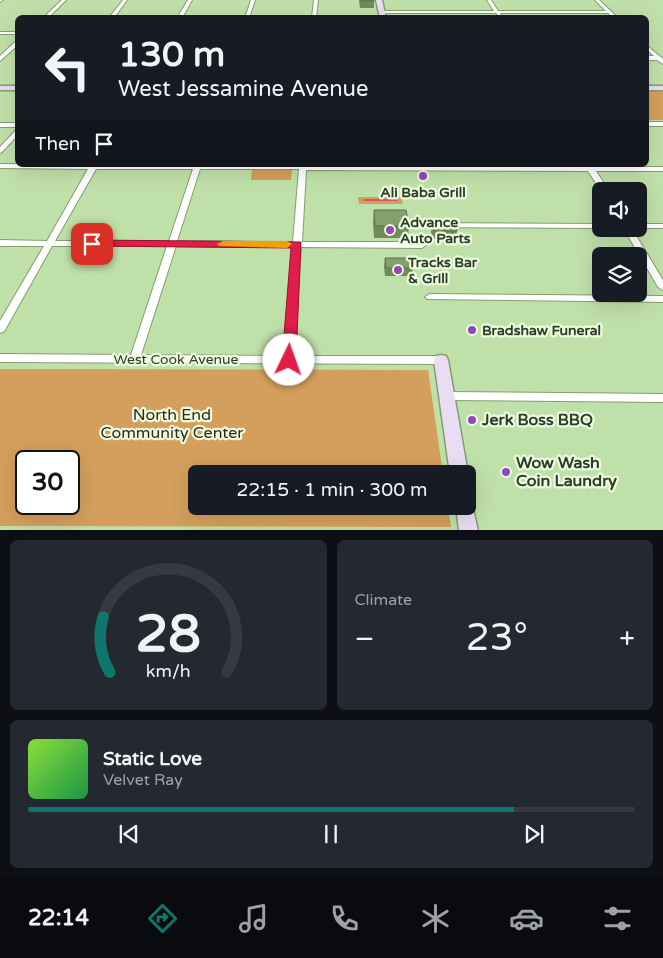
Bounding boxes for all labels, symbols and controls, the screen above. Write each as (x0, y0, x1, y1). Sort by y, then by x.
text: 130 m (118, 34, 225, 76)
icon: left (35, 35, 100, 100)
text: West Jessamine Avenue (118, 76, 368, 102)
icon: arrive (90, 130, 118, 158)
text: Then (35, 133, 80, 155)
marker: Ali Baba Grill (417, 170, 429, 182)
map controls (592, 182, 647, 302)
button: sound (592, 182, 647, 237)
place label: Ali Baba Grill (380, 184, 466, 201)
place label: Advance Auto Parts (400, 214, 471, 247)
pin (71, 223, 113, 265)
marker: Advance Auto Parts (384, 224, 396, 236)
icon: arrive (78, 230, 106, 258)
button: layers (592, 247, 647, 302)
place label: Tracks Bar & Grill (407, 254, 478, 287)
marker: Tracks Bar & Grill (392, 264, 404, 276)
place label: Bradshaw Funeral (482, 322, 601, 339)
marker: Bradshaw Funeral (466, 324, 478, 336)
position arrow (262, 333, 314, 385)
street label: West Cook Avenue (113, 351, 239, 368)
park label: North End Community Center (101, 405, 244, 443)
place label: Jerk Boss BBQ (481, 410, 593, 430)
marker: Jerk Boss BBQ (466, 414, 478, 426)
speed limit sign: 30 (15, 450, 80, 515)
place label: Wow Wash Coin Laundry (516, 453, 617, 491)
marker: Wow Wash Coin Laundry (500, 466, 512, 478)
text: 22:15 · 1 min · 300 m (236, 479, 428, 501)
text: Climate (355, 590, 412, 610)
text: 28 (136, 603, 201, 666)
text: 23° (466, 615, 528, 661)
text: − (355, 622, 374, 656)
text: + (619, 622, 635, 656)
text: km/h (146, 661, 191, 682)
text: Static Love (103, 748, 202, 770)
text: Velvet Ray (103, 770, 183, 790)
icon: previous (115, 820, 143, 848)
icon: pause (317, 820, 345, 848)
icon: next (520, 820, 548, 848)
icon: directions (145, 901, 180, 936)
icon: music (236, 901, 271, 936)
icon: phone (327, 901, 362, 936)
icon: climate (418, 901, 453, 936)
icon: car (509, 901, 544, 936)
icon: filters (600, 901, 635, 936)
text: 22:14 (28, 905, 89, 931)

